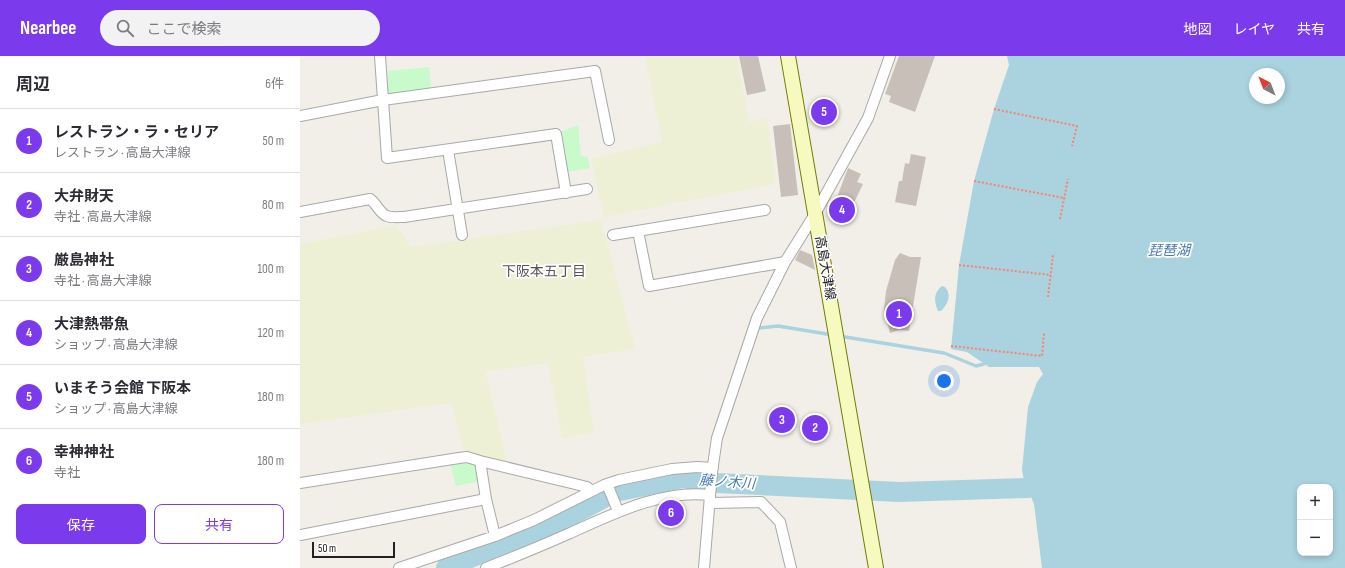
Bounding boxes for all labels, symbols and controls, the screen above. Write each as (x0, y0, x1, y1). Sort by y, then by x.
search box (100, 10, 380, 46)
text: Nearbee (20, 17, 76, 40)
icon: search (114, 17, 136, 39)
text: ここで検索 (146, 20, 221, 39)
text: 地図 (1183, 21, 1211, 38)
text: レイヤ (1233, 21, 1275, 38)
text: 共有 (1297, 21, 1325, 38)
north arrow (1249, 68, 1285, 104)
text: 周辺 (16, 75, 50, 95)
text: 6件 (265, 76, 284, 92)
pin: 5 (811, 97, 837, 127)
text: レストラン・ラ・セリア (54, 123, 219, 142)
text: 1 (26, 133, 32, 149)
text: 50 m (263, 133, 284, 149)
text: レストラン · 高島大津線 (54, 145, 191, 161)
text: 大弁財天 (54, 187, 114, 206)
pin: 4 (829, 195, 855, 225)
text: 2 (26, 197, 32, 213)
text: 80 m (262, 197, 284, 213)
text: 寺社 · 高島大津線 (54, 209, 152, 225)
street label: 高島大津線 (811, 235, 839, 301)
water label: 琵琶湖 (1148, 242, 1192, 259)
text: 厳島神社 (54, 251, 114, 270)
text: 3 (26, 261, 32, 277)
text: 100 m (257, 261, 284, 277)
district label: 下阪本五丁目 (502, 263, 586, 280)
text: 寺社 · 高島大津線 (54, 273, 152, 289)
pin: 1 (886, 299, 912, 329)
text: 大津熱帯魚 (54, 315, 129, 334)
text: 4 (26, 325, 32, 341)
text: 120 m (258, 325, 284, 341)
text: ショップ · 高島大津線 (54, 337, 178, 353)
your location (934, 371, 954, 391)
text: いまそう会館 下阪本 (54, 379, 191, 398)
text: 5 (26, 389, 32, 405)
text: 180 m (258, 389, 284, 405)
text: ショップ · 高島大津線 (54, 401, 178, 417)
pin: 3 (769, 405, 795, 435)
pin: 2 (802, 413, 828, 443)
text: 幸神神社 (54, 443, 114, 462)
text: 6 (26, 453, 32, 469)
text: 180 m (258, 453, 284, 469)
text: 寺社 (54, 465, 80, 481)
water label: 藤ノ木川 (698, 472, 758, 493)
map controls (1297, 484, 1333, 556)
button: + (1297, 484, 1333, 520)
pin: 6 (658, 498, 684, 528)
button: 保存 (16, 504, 146, 544)
button: 共有 (154, 504, 284, 544)
button: − (1297, 520, 1333, 556)
scale bar (312, 540, 395, 559)
text: 50 m (318, 542, 336, 555)

